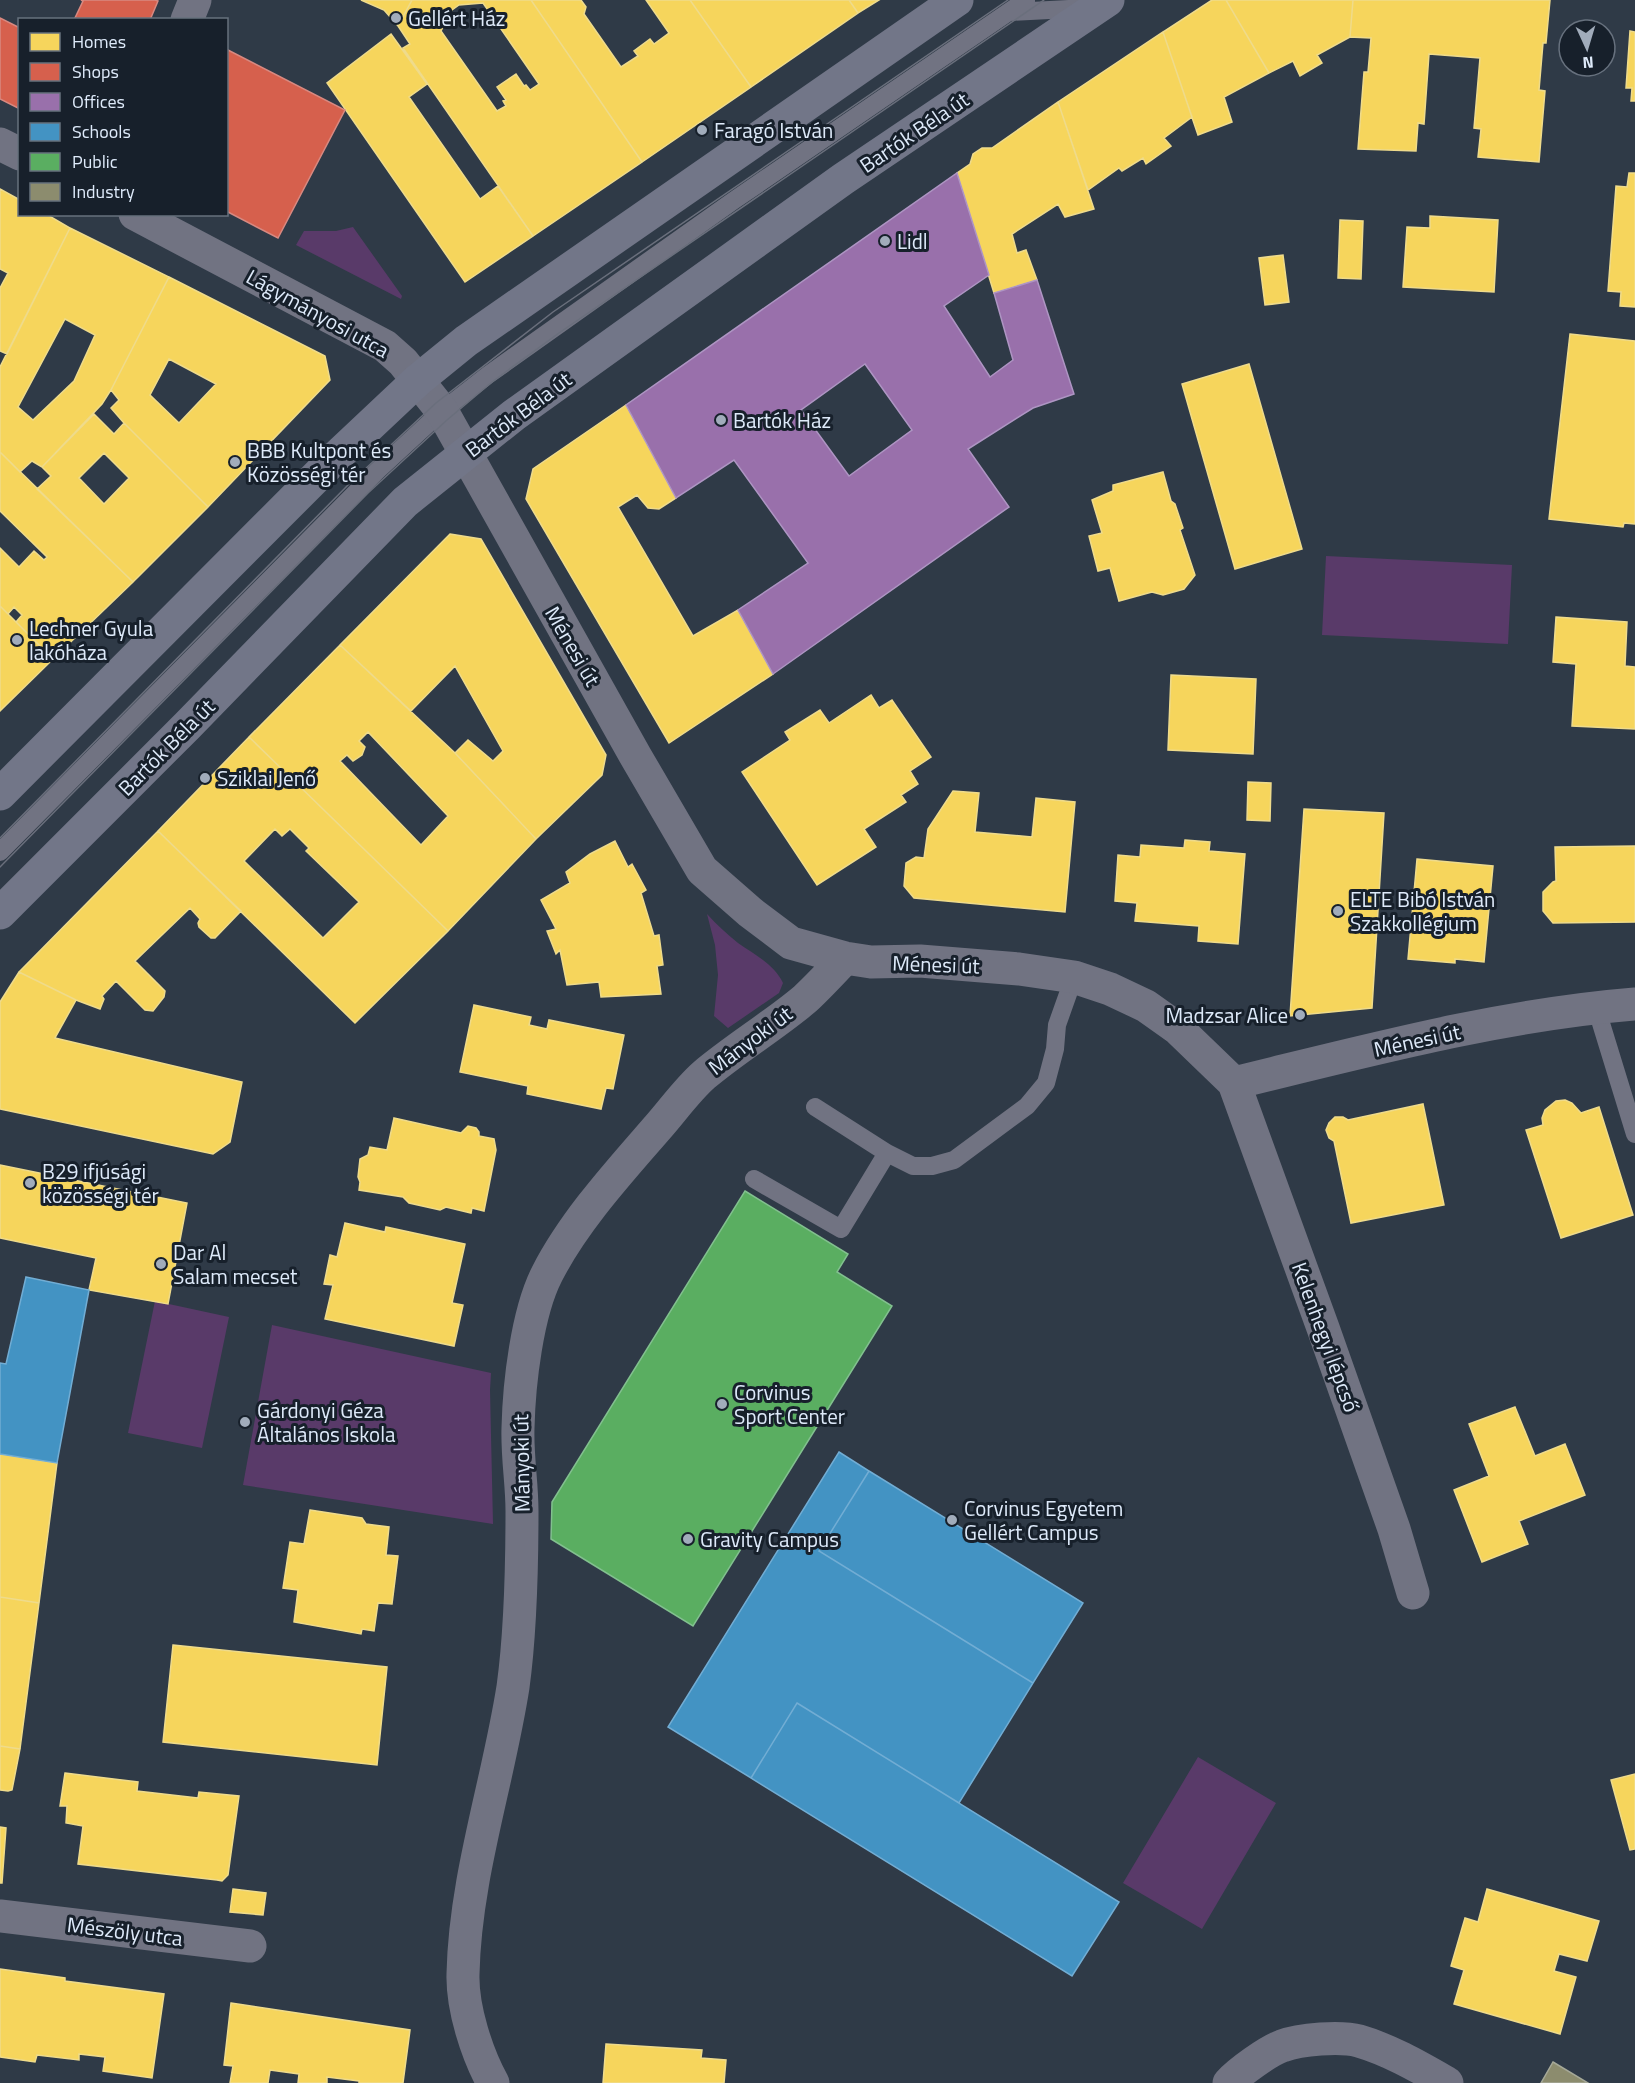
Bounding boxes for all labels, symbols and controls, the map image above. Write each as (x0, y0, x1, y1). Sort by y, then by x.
place label: Gellért Ház (408, 2, 505, 34)
marker: Gellért Ház (389, 11, 403, 25)
legend (18, 18, 228, 216)
north arrow (1557, 18, 1617, 78)
text: Homes (72, 28, 126, 55)
text: N (1582, 51, 1594, 75)
text: Shops (72, 58, 119, 85)
street label: Bartók Béla út (853, 83, 976, 180)
text: Offices (72, 88, 125, 115)
place label: Faragó István (714, 114, 833, 146)
text: Schools (72, 118, 131, 145)
marker: Faragó István (695, 123, 709, 137)
text: Public (72, 148, 118, 175)
text: Industry (72, 178, 135, 205)
place label: Lidl (897, 225, 928, 257)
marker: Lidl (878, 234, 892, 248)
street label: Lágymányosi utca (241, 260, 396, 366)
street label: Bartók Béla út (458, 363, 578, 465)
place label: Bartók Ház (733, 404, 831, 436)
marker: Bartók Ház (714, 413, 728, 427)
place label: BBB Kultpont és Közösségi tér (247, 434, 391, 490)
marker: BBB Kultpont és Közösségi tér (228, 455, 242, 469)
street label: Ménesi út (537, 600, 609, 692)
place label: Lechner Gyula lakóháza (29, 612, 154, 668)
marker: Lechner Gyula lakóháza (10, 633, 24, 647)
street label: Bartók Béla út (110, 691, 222, 803)
place label: Sziklai Jenő (217, 762, 316, 794)
marker: Sziklai Jenő (198, 771, 212, 785)
place label: ELTE Bibó István Szakkollégium (1350, 883, 1495, 939)
marker: ELTE Bibó István Szakkollégium (1331, 904, 1345, 918)
street label: Ménesi út (892, 946, 981, 982)
street label: Mányoki út (701, 997, 799, 1082)
place label: Madzsar Alice (1165, 999, 1288, 1031)
marker: Madzsar Alice (1293, 1008, 1307, 1022)
street label: Ménesi út (1371, 1015, 1464, 1065)
place label: B29 ifjúsági közösségi tér (42, 1155, 159, 1211)
marker: B29 ifjúsági közösségi tér (23, 1176, 37, 1190)
place label: Dar Al Salam mecset (173, 1236, 298, 1292)
marker: Dar Al Salam mecset (154, 1257, 168, 1271)
street label: Kelenhegyi lépcső (1284, 1258, 1368, 1416)
place label: Corvinus Sport Center (734, 1376, 845, 1432)
place label: Gárdonyi Géza Általános Iskola (257, 1394, 396, 1450)
marker: Corvinus Sport Center (715, 1397, 729, 1411)
street label: Mányoki út (504, 1413, 538, 1512)
marker: Gárdonyi Géza Általános Iskola (238, 1415, 252, 1429)
place label: Corvinus Egyetem Gellért Campus (964, 1492, 1123, 1548)
marker: Corvinus Egyetem Gellért Campus (945, 1513, 959, 1527)
place label: Gravity Campus (700, 1523, 839, 1555)
marker: Gravity Campus (681, 1532, 695, 1546)
street label: Mészöly utca (65, 1908, 185, 1954)

